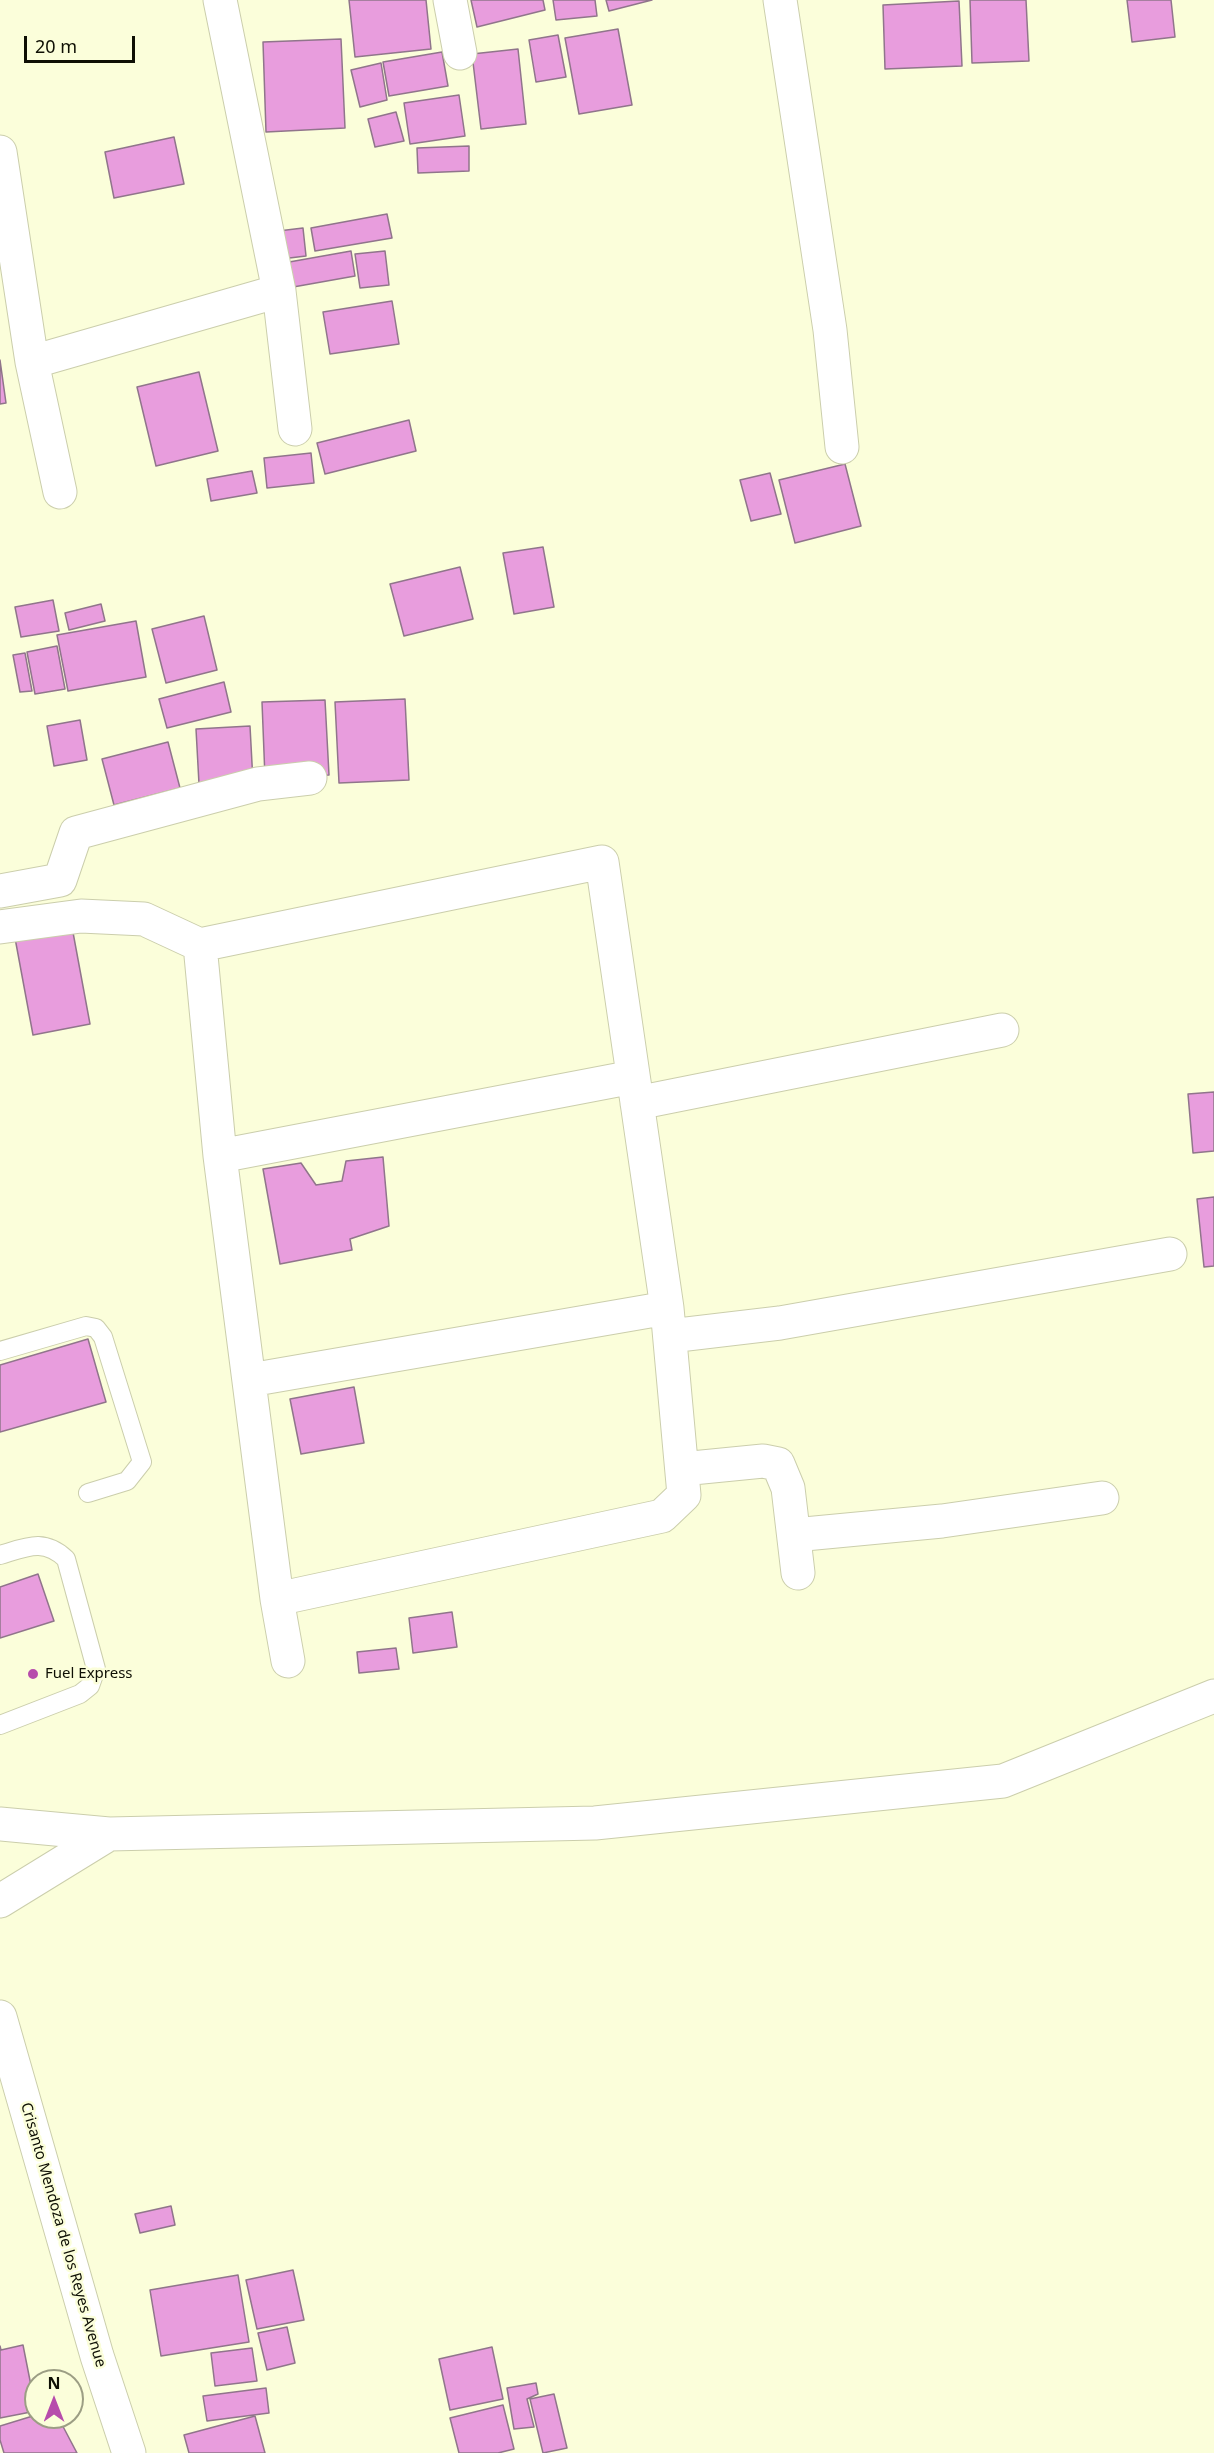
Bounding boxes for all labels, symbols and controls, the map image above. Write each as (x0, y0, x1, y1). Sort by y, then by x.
scale bar (27, 24, 138, 62)
text: 20 m (35, 34, 77, 58)
place label: Fuel Express (45, 1665, 133, 1683)
marker: Fuel Express (26, 1667, 40, 1681)
street label: Crisanto Mendoza de los Reyes Avenue (17, 2101, 109, 2369)
north arrow (24, 2369, 84, 2429)
text: N (47, 2372, 61, 2394)

